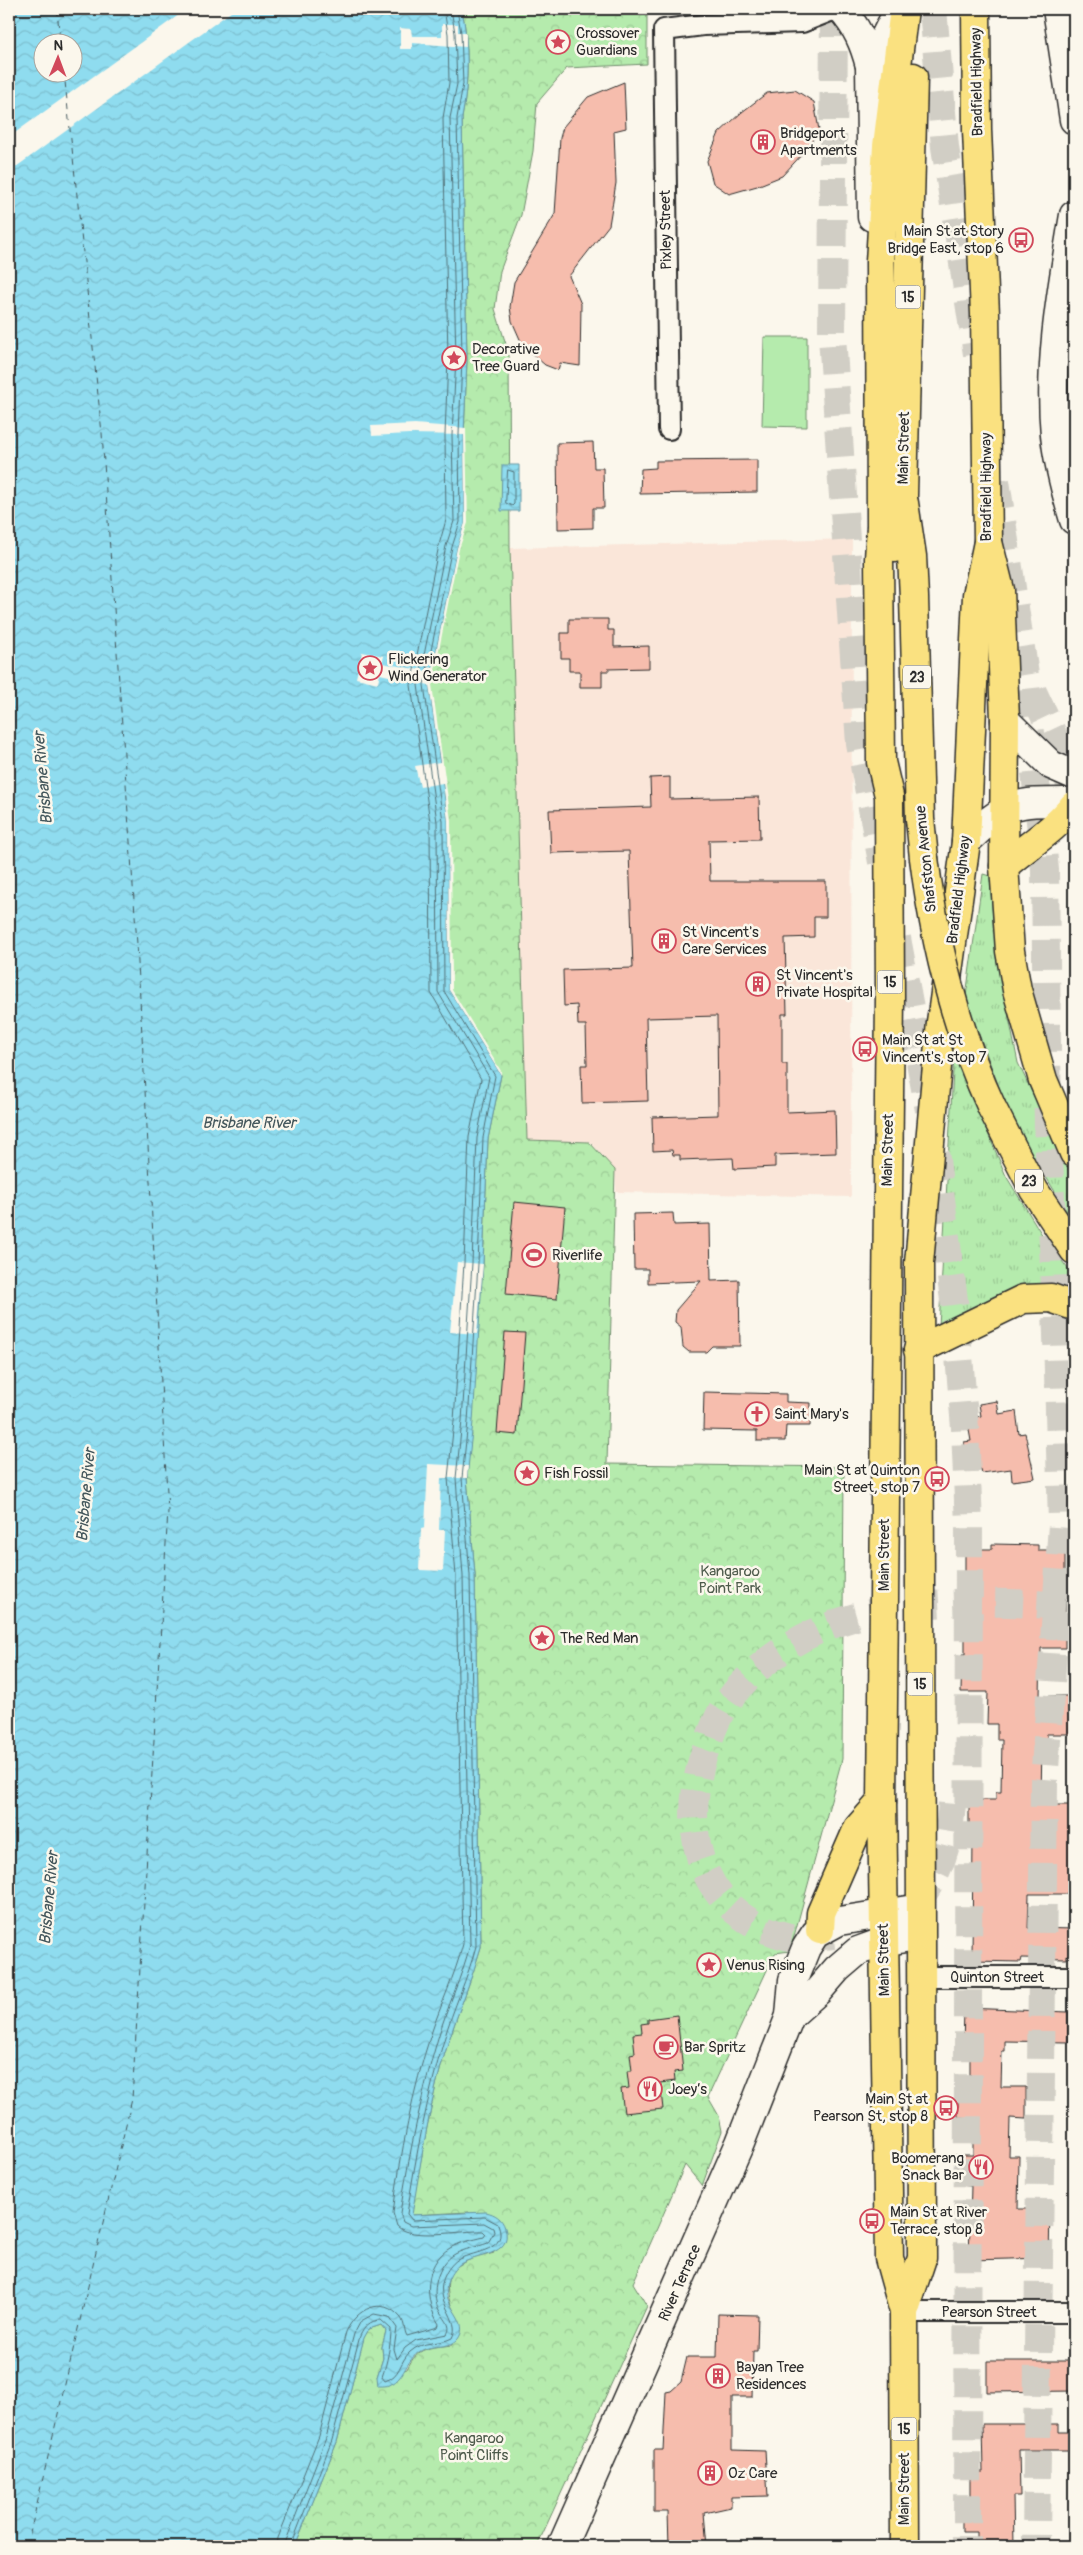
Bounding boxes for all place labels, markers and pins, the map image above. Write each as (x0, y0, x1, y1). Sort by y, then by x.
place label: Crossover Guardians (576, 24, 640, 60)
place icon: Crossover Guardians (545, 29, 571, 55)
place label: Bridgeport Apartments (780, 124, 857, 160)
building icon: Bridgeport Apartments (750, 129, 776, 155)
place label: Main St at Story Bridge East, stop 6 (887, 222, 1005, 258)
bus stop icon: Main St at Story Bridge East, stop 6 (1008, 227, 1034, 253)
place label: Decorative Tree Guard (472, 340, 540, 376)
place icon: Decorative Tree Guard (441, 345, 467, 371)
place label: Flickering Wind Generator (388, 650, 487, 686)
place icon: Flickering Wind Generator (357, 655, 383, 681)
place label: St Vincent's Care Services (682, 923, 767, 959)
building icon: St Vincent's Care Services (651, 928, 677, 954)
place label: St Vincent's Private Hospital (776, 966, 873, 1002)
building icon: St Vincent's Private Hospital (745, 971, 771, 997)
place label: Main St at St Vincent's, stop 7 (882, 1031, 986, 1067)
bus stop icon: Main St at St Vincent's, stop 7 (852, 1036, 878, 1062)
sports icon: Riverlife (521, 1242, 547, 1268)
place label: Riverlife (552, 1246, 603, 1265)
church icon: Saint Mary's (744, 1401, 770, 1427)
place label: Saint Mary's (774, 1405, 849, 1424)
place icon: Fish Fossil (514, 1460, 540, 1486)
place label: Main St at Quinton Street, stop 7 (804, 1461, 920, 1497)
place label: Fish Fossil (544, 1464, 609, 1483)
bus stop icon: Main St at Quinton Street, stop 7 (924, 1466, 950, 1492)
place icon: The Red Man (529, 1625, 555, 1651)
place label: The Red Man (560, 1629, 639, 1648)
place icon: Venus Rising (696, 1952, 722, 1978)
place label: Venus Rising (726, 1956, 805, 1975)
cafe icon: Bar Spritz (653, 2034, 679, 2060)
place label: Bar Spritz (684, 2038, 746, 2057)
restaurant icon: Joey’s (637, 2076, 663, 2102)
place label: Joey’s (668, 2080, 707, 2099)
place label: Main St at Pearson St, stop 8 (813, 2090, 929, 2126)
bus stop icon: Main St at Pearson St, stop 8 (933, 2095, 959, 2121)
place label: Boomerang Snack Bar (891, 2149, 965, 2185)
restaurant icon: Boomerang Snack Bar (968, 2154, 994, 2180)
place label: Main St at River Terrace, stop 8 (890, 2203, 988, 2239)
bus stop icon: Main St at River Terrace, stop 8 (859, 2208, 885, 2234)
place label: Bayan Tree Residences (736, 2358, 807, 2394)
building icon: Bayan Tree Residences (705, 2363, 731, 2389)
building icon: Oz Care (697, 2460, 723, 2486)
place label: Oz Care (728, 2464, 778, 2483)

